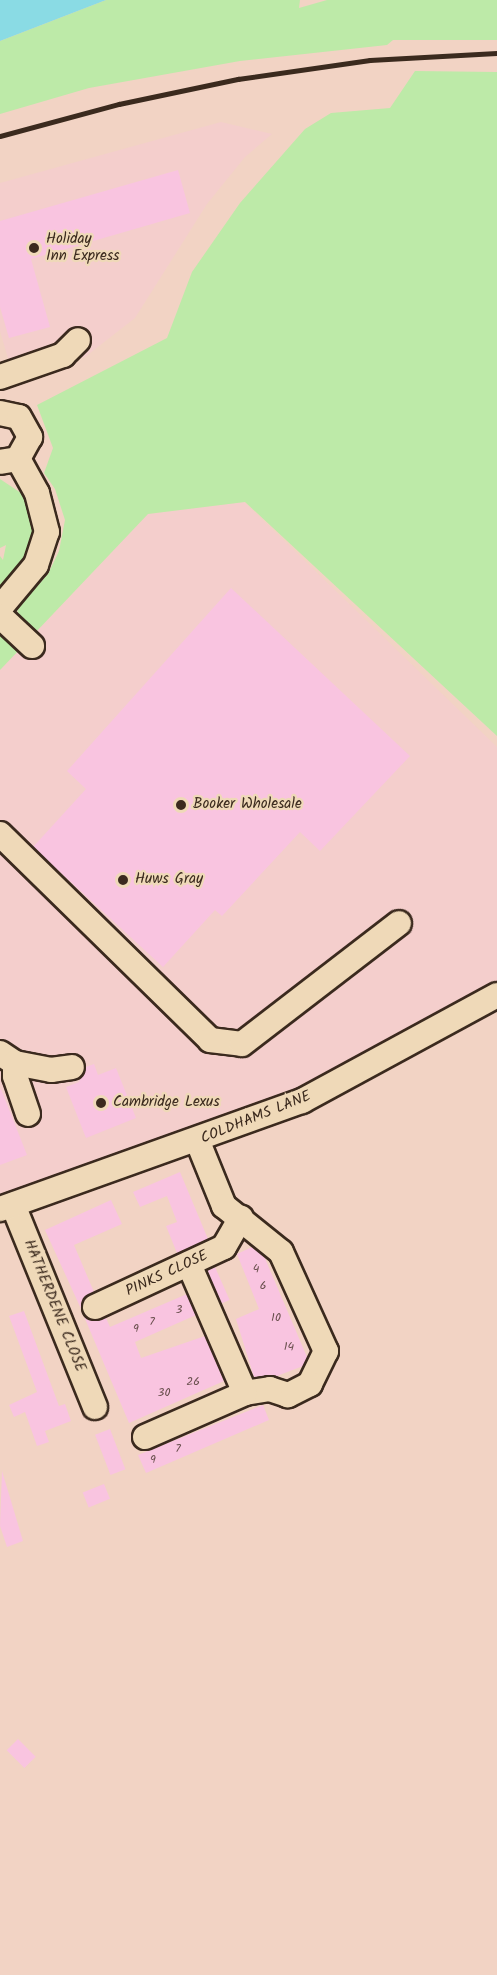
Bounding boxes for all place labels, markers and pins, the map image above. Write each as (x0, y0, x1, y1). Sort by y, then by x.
place label: Holiday Inn Express (46, 230, 119, 265)
marker: Holiday Inn Express (27, 241, 41, 255)
place label: Booker Wholesale (193, 796, 302, 814)
marker: Booker Wholesale (174, 798, 188, 812)
place label: Huws Gray (135, 871, 203, 889)
marker: Huws Gray (116, 873, 130, 887)
place label: Cambridge Lexus (113, 1094, 220, 1112)
marker: Cambridge Lexus (94, 1096, 108, 1110)

